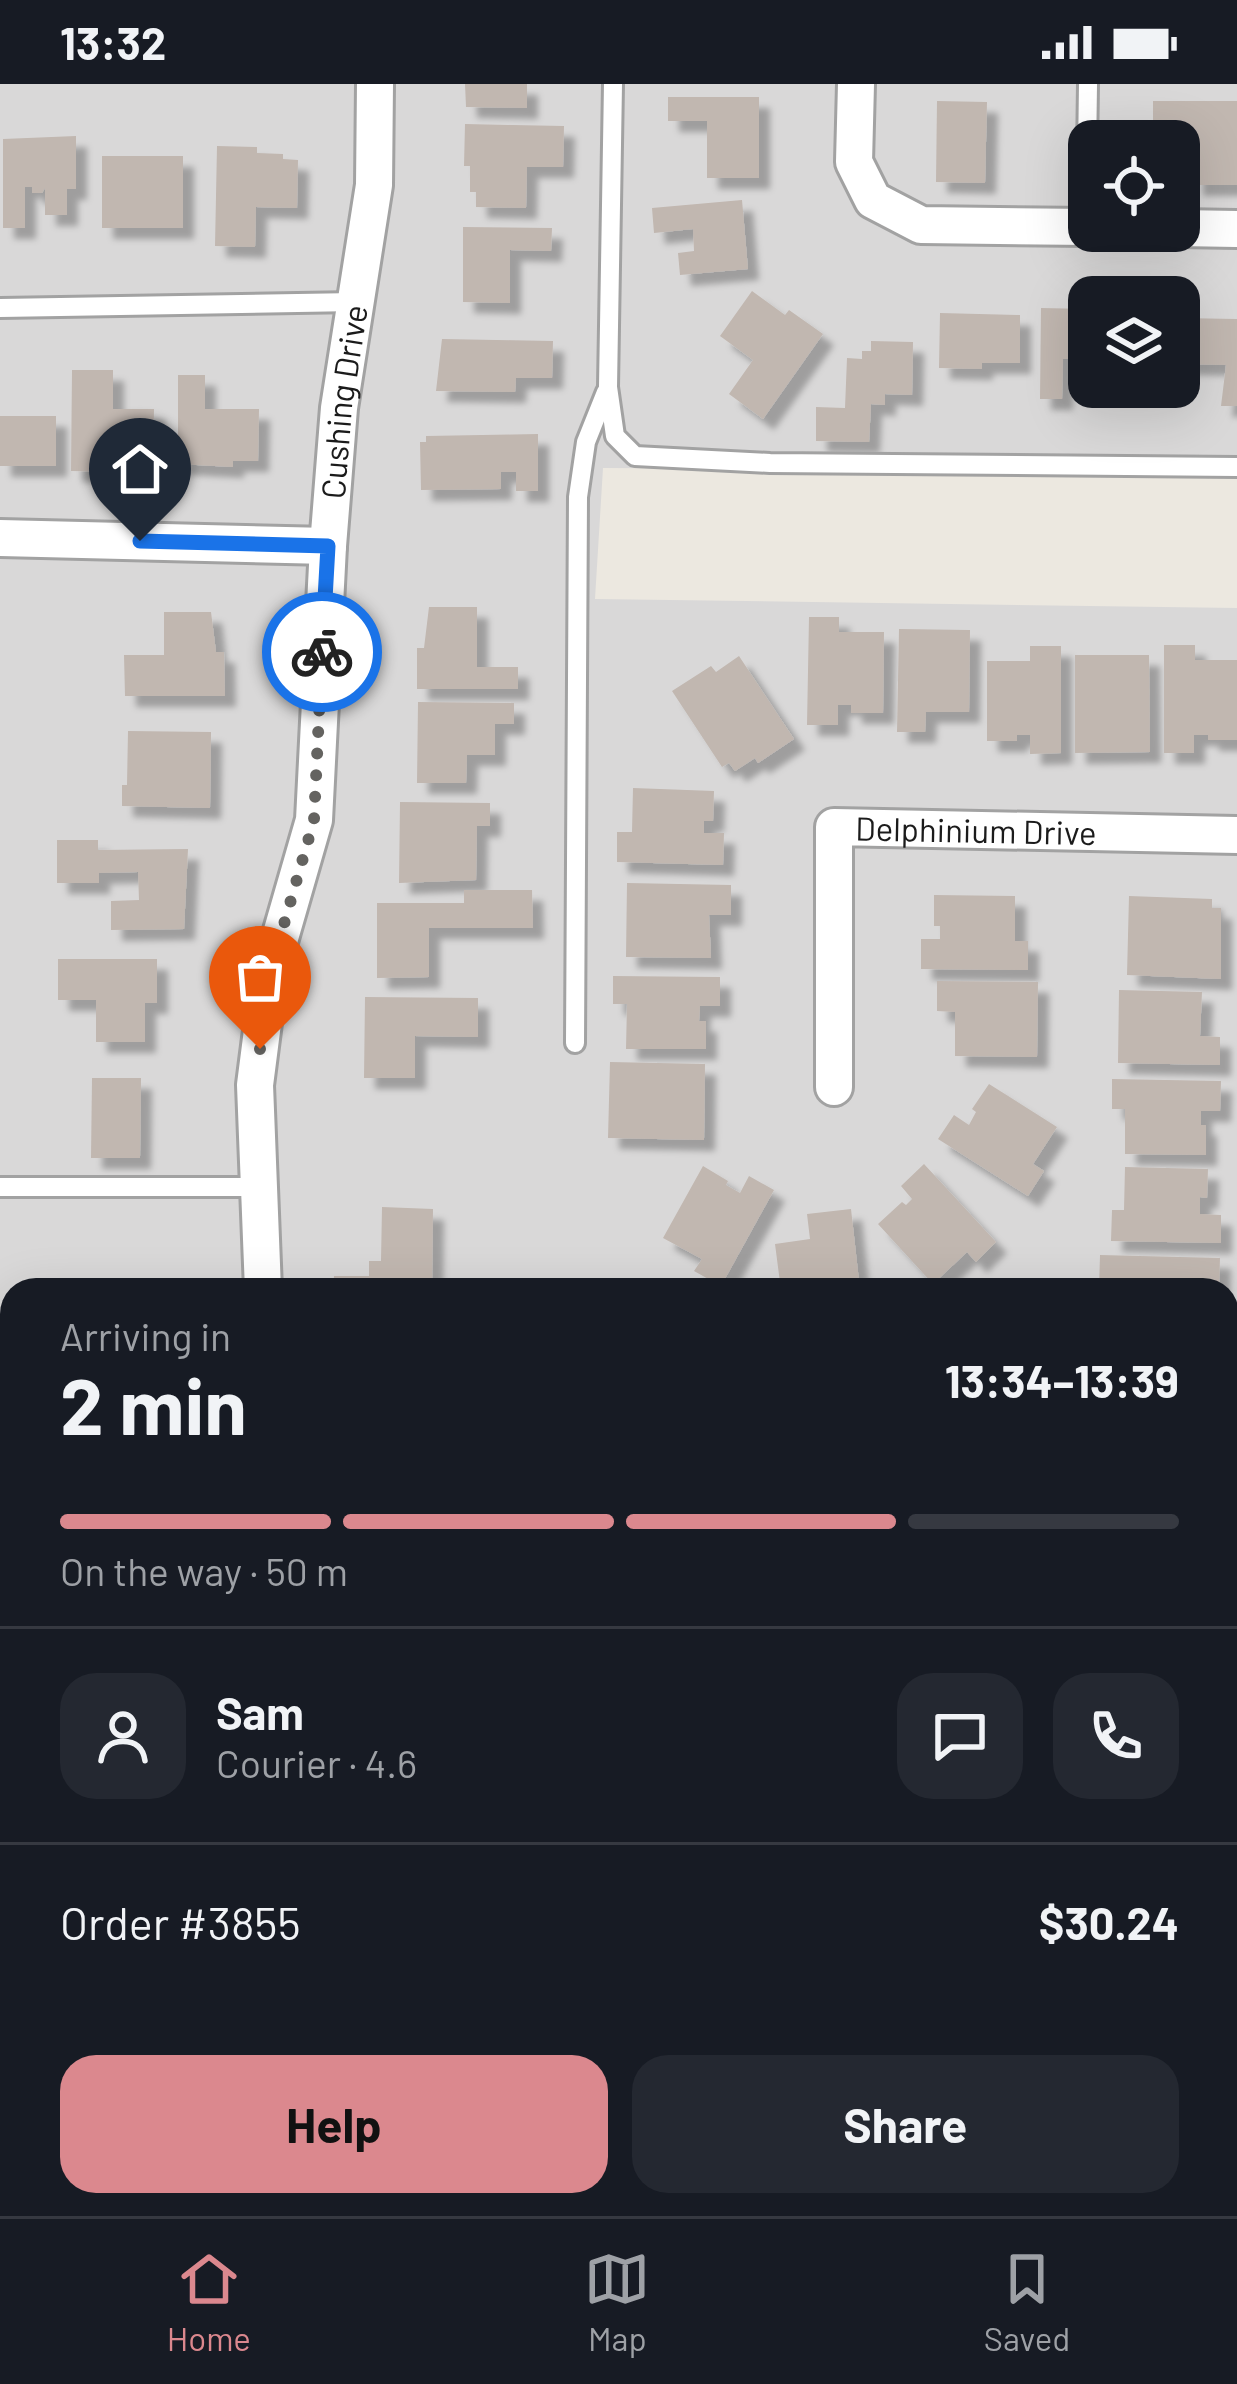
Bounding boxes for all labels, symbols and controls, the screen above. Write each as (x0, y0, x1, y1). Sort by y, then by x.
text: 13:32 (60, 15, 166, 69)
map controls (1068, 120, 1200, 408)
button: locate (1068, 120, 1200, 252)
button: layers (1068, 276, 1200, 408)
street label: Cushing Drive (312, 302, 375, 500)
pin (89, 418, 191, 541)
icon: home (107, 436, 173, 502)
courier (262, 592, 382, 712)
icon: bike (289, 619, 355, 685)
street label: Delphinium Drive (855, 807, 1097, 852)
pin (209, 926, 311, 1049)
icon: bag (227, 944, 293, 1010)
text: Arriving in (60, 1312, 231, 1359)
text: 13:34–13:39 (945, 1353, 1179, 1407)
text: 2 min (60, 1357, 247, 1451)
text: On the way · 50 m (60, 1547, 348, 1594)
button: person (60, 1673, 186, 1799)
button: chat (897, 1673, 1023, 1799)
button: phone (1053, 1673, 1179, 1799)
text: Sam (216, 1685, 304, 1739)
text: Courier · 4.6 (216, 1739, 417, 1786)
text: Order #3855 (60, 1895, 301, 1949)
text: $30.24 (1039, 1895, 1179, 1949)
button: Help (60, 2055, 608, 2193)
button: Share (632, 2055, 1179, 2193)
tab: Home (167, 2246, 251, 2358)
tab: Map (584, 2246, 650, 2358)
tab: Saved (984, 2246, 1070, 2358)

